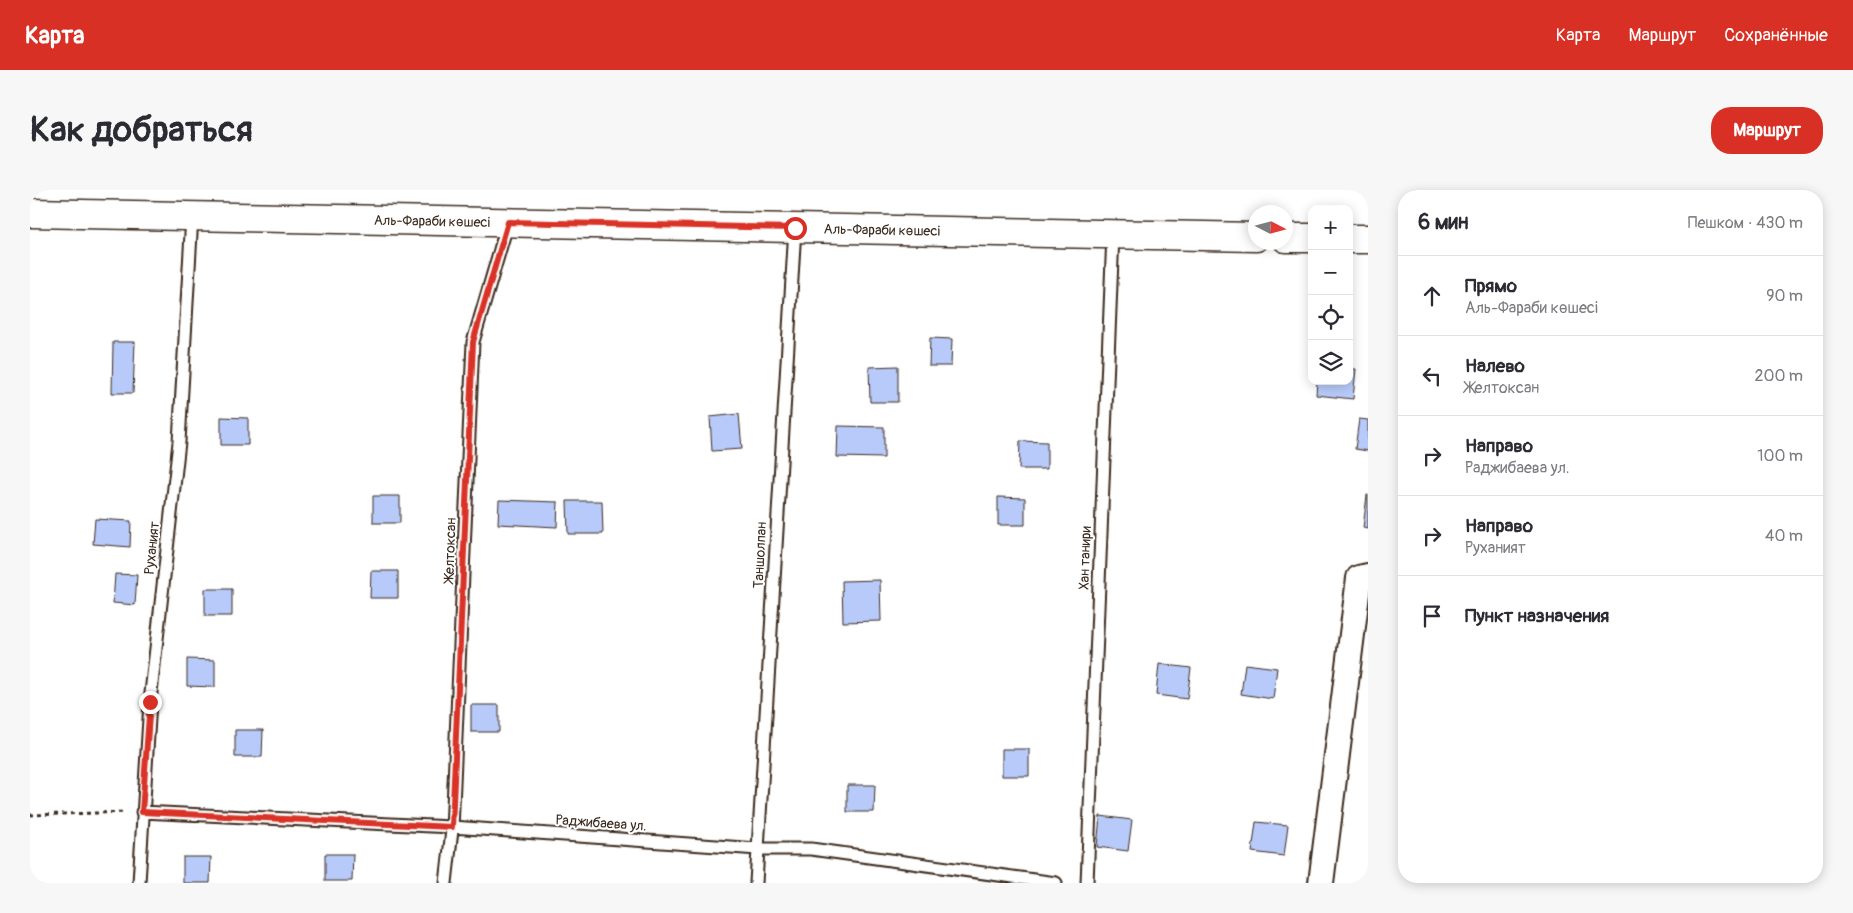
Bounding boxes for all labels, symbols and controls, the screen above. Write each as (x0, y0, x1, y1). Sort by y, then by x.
text: Карта (25, 21, 84, 50)
text: Карта (1556, 24, 1600, 47)
text: Маршрут (1628, 24, 1696, 47)
text: Сохранённые (1724, 24, 1828, 47)
button: Маршрут (1711, 107, 1823, 154)
text: Как добраться (30, 108, 253, 152)
north arrow (1248, 205, 1293, 250)
map controls (1308, 205, 1353, 385)
button: + (1308, 205, 1353, 250)
text: 6 мин (1418, 209, 1468, 236)
street label: Аль-Фараби көшесі (374, 211, 491, 231)
text: Пешком · 430 m (1688, 213, 1803, 233)
route start (784, 217, 807, 240)
street label: Аль-Фараби көшесі (824, 220, 941, 239)
button: − (1308, 250, 1353, 295)
text: Прямо (1465, 274, 1517, 298)
icon: ahead (1418, 282, 1446, 310)
text: 90 m (1766, 286, 1803, 306)
button: locate (1308, 295, 1353, 340)
text: Аль-Фараби көшесі (1465, 298, 1598, 318)
button: layers (1308, 340, 1353, 385)
text: Налево (1465, 354, 1525, 378)
icon: left (1418, 362, 1446, 390)
text: 200 m (1755, 366, 1803, 386)
text: Желтоксан (1465, 378, 1539, 398)
text: Направо (1465, 434, 1533, 458)
icon: right (1418, 442, 1446, 470)
text: 100 m (1757, 446, 1803, 466)
text: Раджибаева ул. (1465, 458, 1569, 478)
text: Направо (1465, 514, 1533, 538)
street label: Желтоксан (440, 517, 460, 585)
street label: Руханият (141, 521, 163, 575)
street label: Таншолпан (750, 521, 770, 589)
icon: right (1418, 522, 1446, 550)
street label: Хан танири (1075, 526, 1095, 590)
text: 40 m (1765, 526, 1803, 546)
text: Руханият (1465, 538, 1526, 558)
icon: arrive (1418, 602, 1446, 630)
text: Пункт назначения (1465, 604, 1609, 628)
route end (139, 691, 162, 714)
street label: Раджибаева ул. (555, 811, 647, 835)

